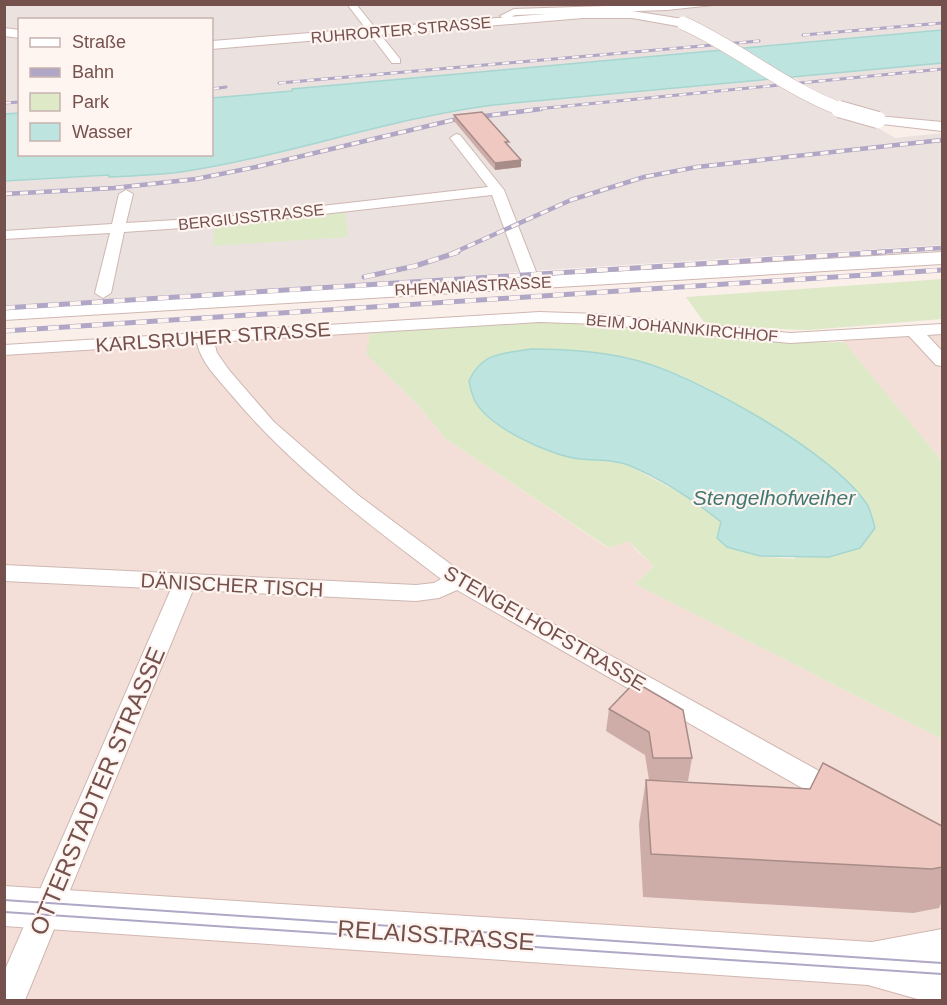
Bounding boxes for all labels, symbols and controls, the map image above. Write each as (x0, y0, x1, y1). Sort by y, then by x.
street label: RUHRORTER STRASSE (310, 14, 492, 46)
legend (18, 18, 213, 156)
text: Straße (72, 32, 126, 52)
text: Bahn (72, 62, 114, 82)
text: Park (72, 92, 110, 112)
text: Wasser (72, 122, 132, 142)
street label: BERGIUSSTRASSE (177, 201, 325, 233)
street label: RHENANIASTRASSE (394, 273, 552, 299)
street label: BEIM JOHANNKIRCHHOF (585, 311, 779, 345)
street label: KARLSRUHER STRASSE (95, 318, 331, 356)
water label: Stengelhofweiher (693, 486, 856, 509)
street label: STENGELHOFSTRASSE (440, 561, 650, 695)
street label: DÄNISCHER TISCH (140, 569, 324, 601)
street label: OTTERSTADTER STRASSE (24, 643, 170, 939)
street label: RELAISSTRASSE (337, 915, 535, 955)

